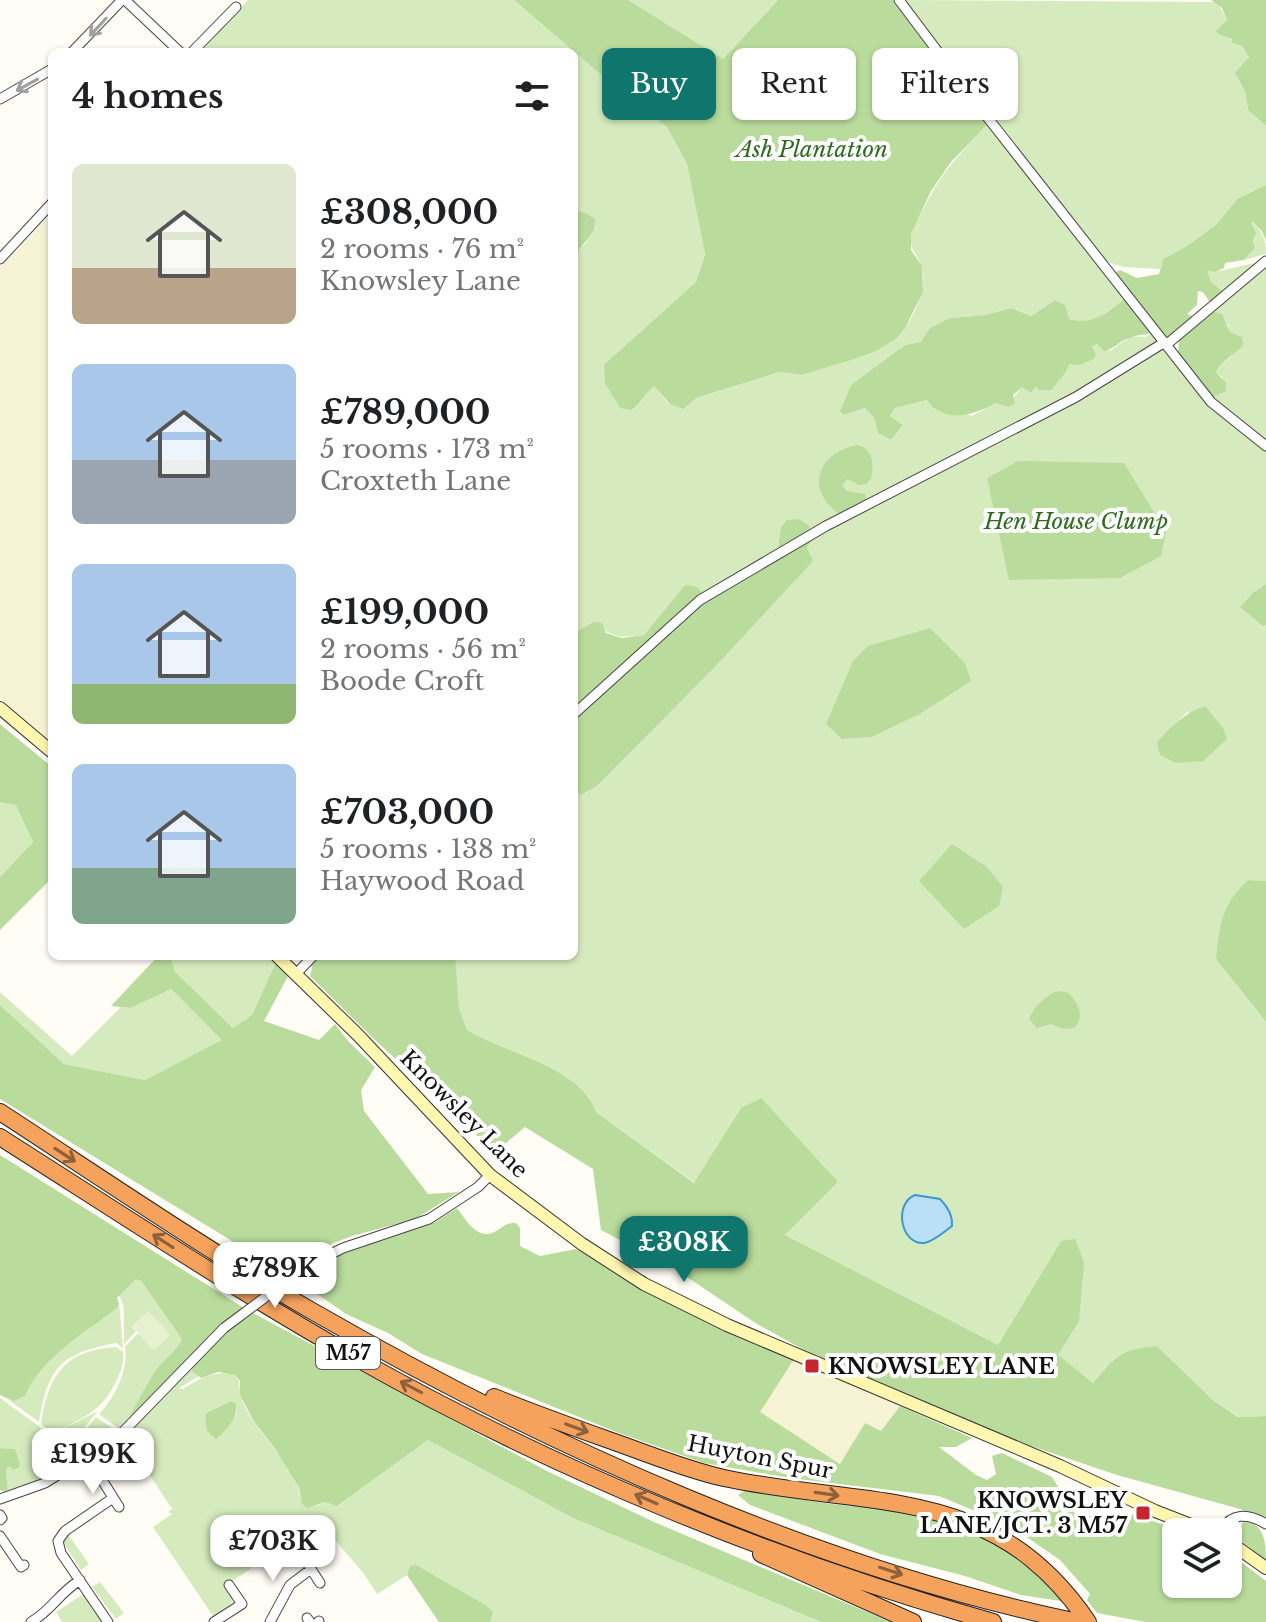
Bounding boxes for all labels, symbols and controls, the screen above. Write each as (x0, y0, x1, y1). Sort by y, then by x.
one-way arrow (89, 16, 107, 36)
chip: Buy (602, 48, 716, 120)
chip: Rent (732, 48, 856, 120)
chip: Filters (872, 48, 1018, 120)
icon: filters (510, 74, 554, 118)
text: 4 homes (72, 75, 224, 117)
one-way arrow (15, 78, 39, 93)
park label: Ash Plantation (733, 136, 888, 163)
text: £308,000 (320, 191, 498, 233)
icon: home (136, 196, 232, 292)
text: 2 rooms · 76 m² (320, 233, 524, 265)
text: Knowsley Lane (320, 265, 521, 297)
text: £789,000 (320, 391, 490, 433)
icon: home (136, 396, 232, 492)
text: 5 rooms · 173 m² (320, 433, 534, 465)
text: Croxteth Lane (320, 465, 511, 497)
park label: Hen House Clump (983, 508, 1168, 535)
text: £199,000 (320, 591, 489, 633)
icon: home (136, 596, 232, 692)
text: 2 rooms · 56 m² (320, 633, 526, 665)
text: Boode Croft (320, 665, 484, 697)
text: £703,000 (320, 791, 494, 833)
icon: home (136, 796, 232, 892)
text: 5 rooms · 138 m² (320, 833, 537, 865)
text: Haywood Road (320, 865, 524, 897)
street label: Knowsley Lane (394, 1044, 534, 1184)
one-way arrow (54, 1146, 76, 1163)
pin: £308K (628, 1216, 740, 1284)
text: £308K (638, 1226, 730, 1258)
one-way arrow (152, 1233, 175, 1249)
pin: £789K (219, 1242, 331, 1310)
text: £789K (231, 1252, 319, 1284)
road number: M57 (316, 1337, 380, 1369)
place label: KNOWSLEY LANE (828, 1353, 1055, 1380)
marker: KNOWSLEY LANE (803, 1357, 821, 1375)
one-way arrow (400, 1379, 424, 1395)
one-way arrow (564, 1422, 589, 1436)
pin: £199K (37, 1428, 149, 1496)
street label: Huyton Spur (685, 1430, 835, 1484)
text: £199K (50, 1438, 136, 1470)
one-way arrow (814, 1487, 839, 1502)
place label: KNOWSLEY LANE/JCT. 3 M57 (920, 1487, 1128, 1539)
one-way arrow (634, 1491, 659, 1506)
marker: KNOWSLEY LANE/JCT. 3 M57 (1134, 1504, 1152, 1522)
pin: £703K (217, 1515, 329, 1583)
map controls (1162, 1518, 1242, 1598)
button: layers (1162, 1518, 1242, 1598)
text: £703K (228, 1525, 318, 1557)
one-way arrow (877, 1564, 903, 1579)

